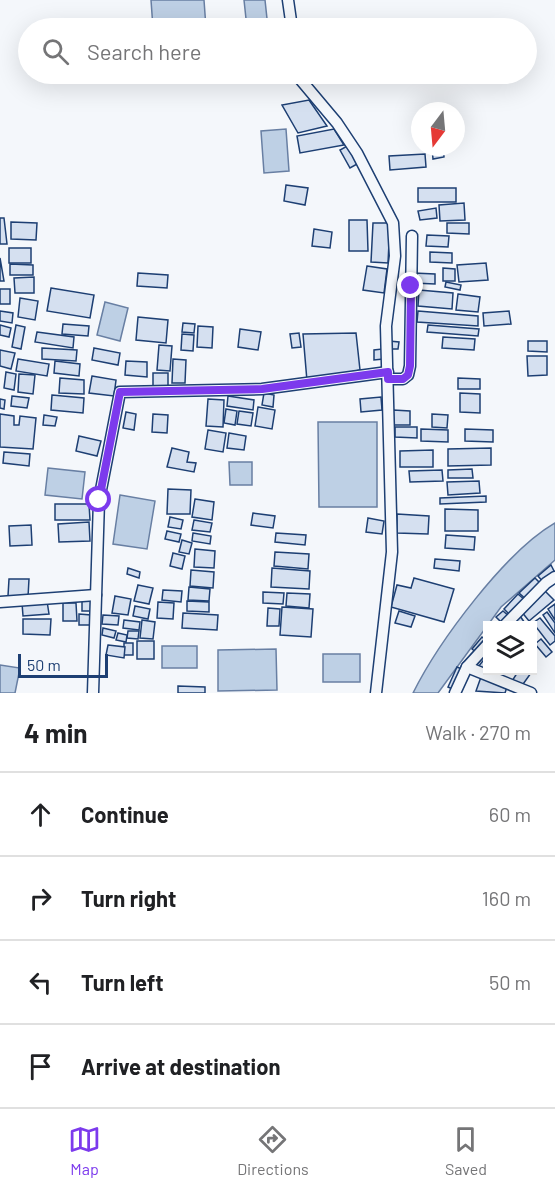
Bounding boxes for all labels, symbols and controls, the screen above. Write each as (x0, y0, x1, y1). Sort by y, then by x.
search box (18, 18, 537, 84)
icon: search (39, 35, 72, 68)
text: Search here (87, 38, 201, 64)
north arrow (411, 102, 465, 156)
route end (397, 272, 423, 298)
route start (85, 486, 111, 512)
map controls (483, 621, 537, 675)
button: layers (483, 621, 537, 675)
scale bar (18, 651, 108, 678)
text: 50 m (27, 655, 61, 674)
text: 4 min (24, 717, 88, 748)
text: Walk · 270 m (425, 720, 531, 744)
icon: ahead (24, 798, 57, 831)
text: Continue (81, 801, 169, 827)
text: 60 m (489, 802, 531, 826)
icon: right (24, 882, 57, 915)
text: Turn right (81, 885, 176, 911)
text: 160 m (482, 886, 531, 910)
icon: left (24, 966, 57, 999)
text: Turn left (81, 969, 164, 995)
text: 50 m (489, 970, 531, 994)
icon: arrive (24, 1050, 57, 1083)
text: Arrive at destination (81, 1053, 280, 1079)
tab: Map (68, 1123, 101, 1178)
tab: Directions (237, 1123, 309, 1178)
tab: Saved (445, 1123, 487, 1178)

